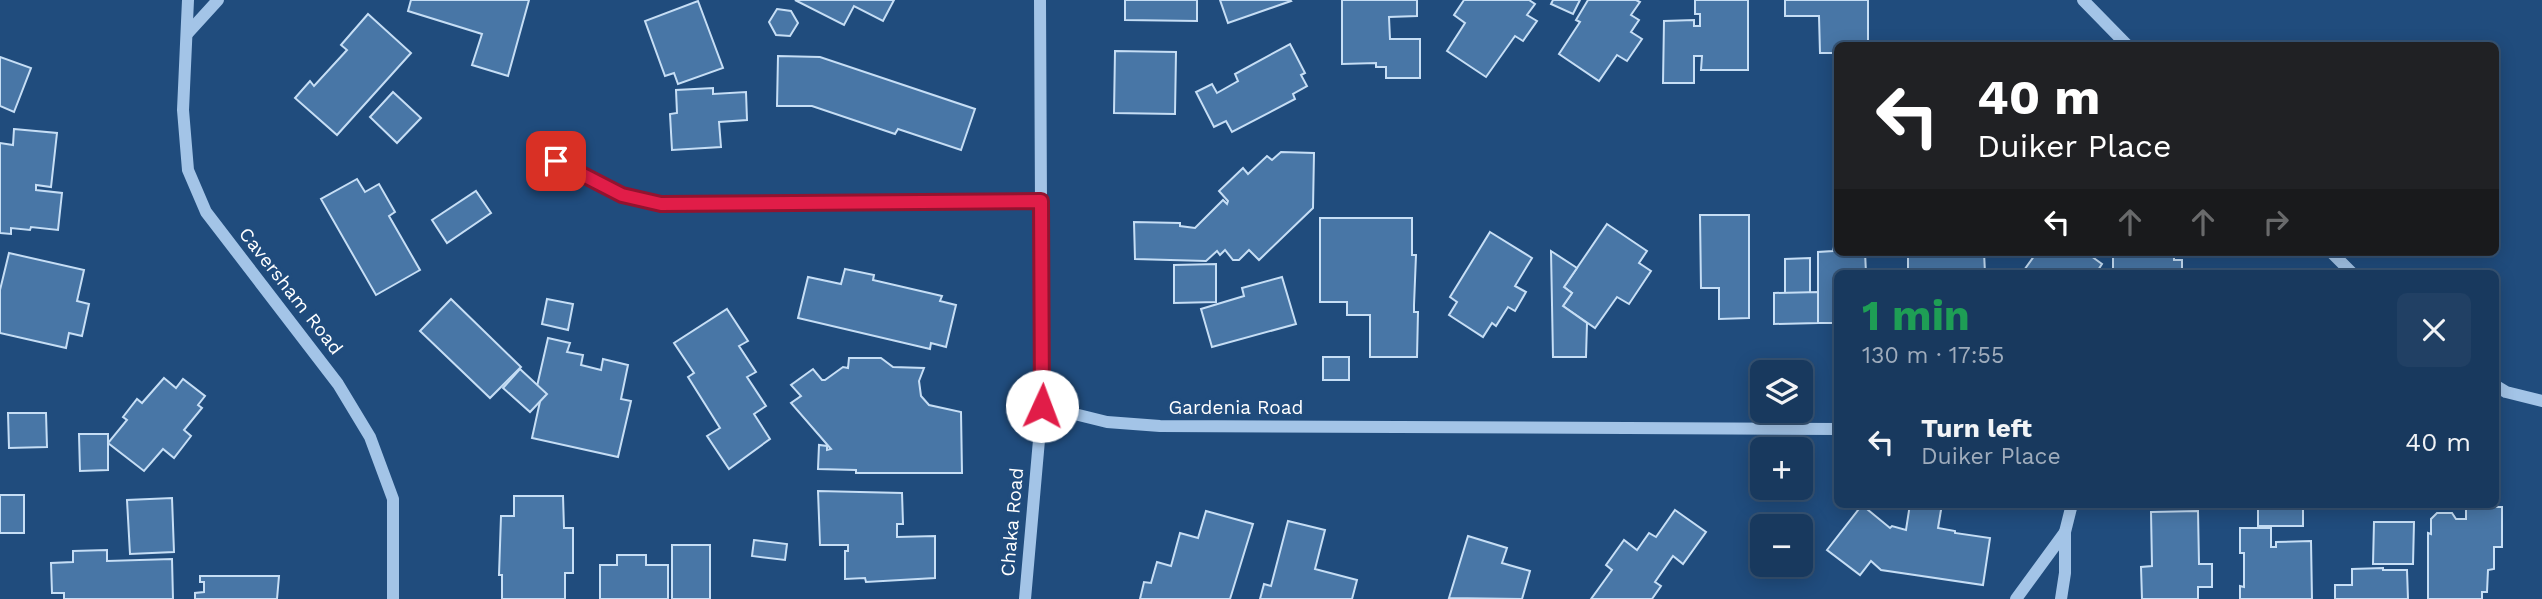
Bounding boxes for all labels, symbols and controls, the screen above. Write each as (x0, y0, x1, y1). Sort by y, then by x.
text: 40 m (1977, 68, 2100, 126)
icon: left (1862, 70, 1953, 161)
text: Duiker Place (1977, 127, 2171, 165)
pin (526, 131, 586, 191)
icon: arrive (537, 142, 575, 180)
icon: left (2038, 203, 2076, 241)
icon: ahead (2111, 203, 2149, 241)
icon: ahead (2184, 203, 2222, 241)
icon: right (2257, 203, 2295, 241)
street label: Caversham Road (234, 223, 348, 359)
text: 1 min (1862, 291, 1970, 340)
button: close (2397, 293, 2471, 367)
text: 130 m · 17:55 (1862, 342, 2004, 369)
map controls (1750, 360, 1813, 577)
button: layers (1750, 360, 1813, 423)
position arrow (1005, 369, 1079, 443)
street label: Gardenia Road (1169, 396, 1303, 419)
text: Turn left (1921, 413, 2032, 443)
icon: left (1862, 423, 1900, 461)
text: 40 m (2405, 427, 2471, 457)
button: + (1750, 437, 1813, 500)
text: Duiker Place (1921, 443, 2061, 470)
street label: Chaka Road (996, 467, 1028, 577)
button: − (1750, 514, 1813, 577)

